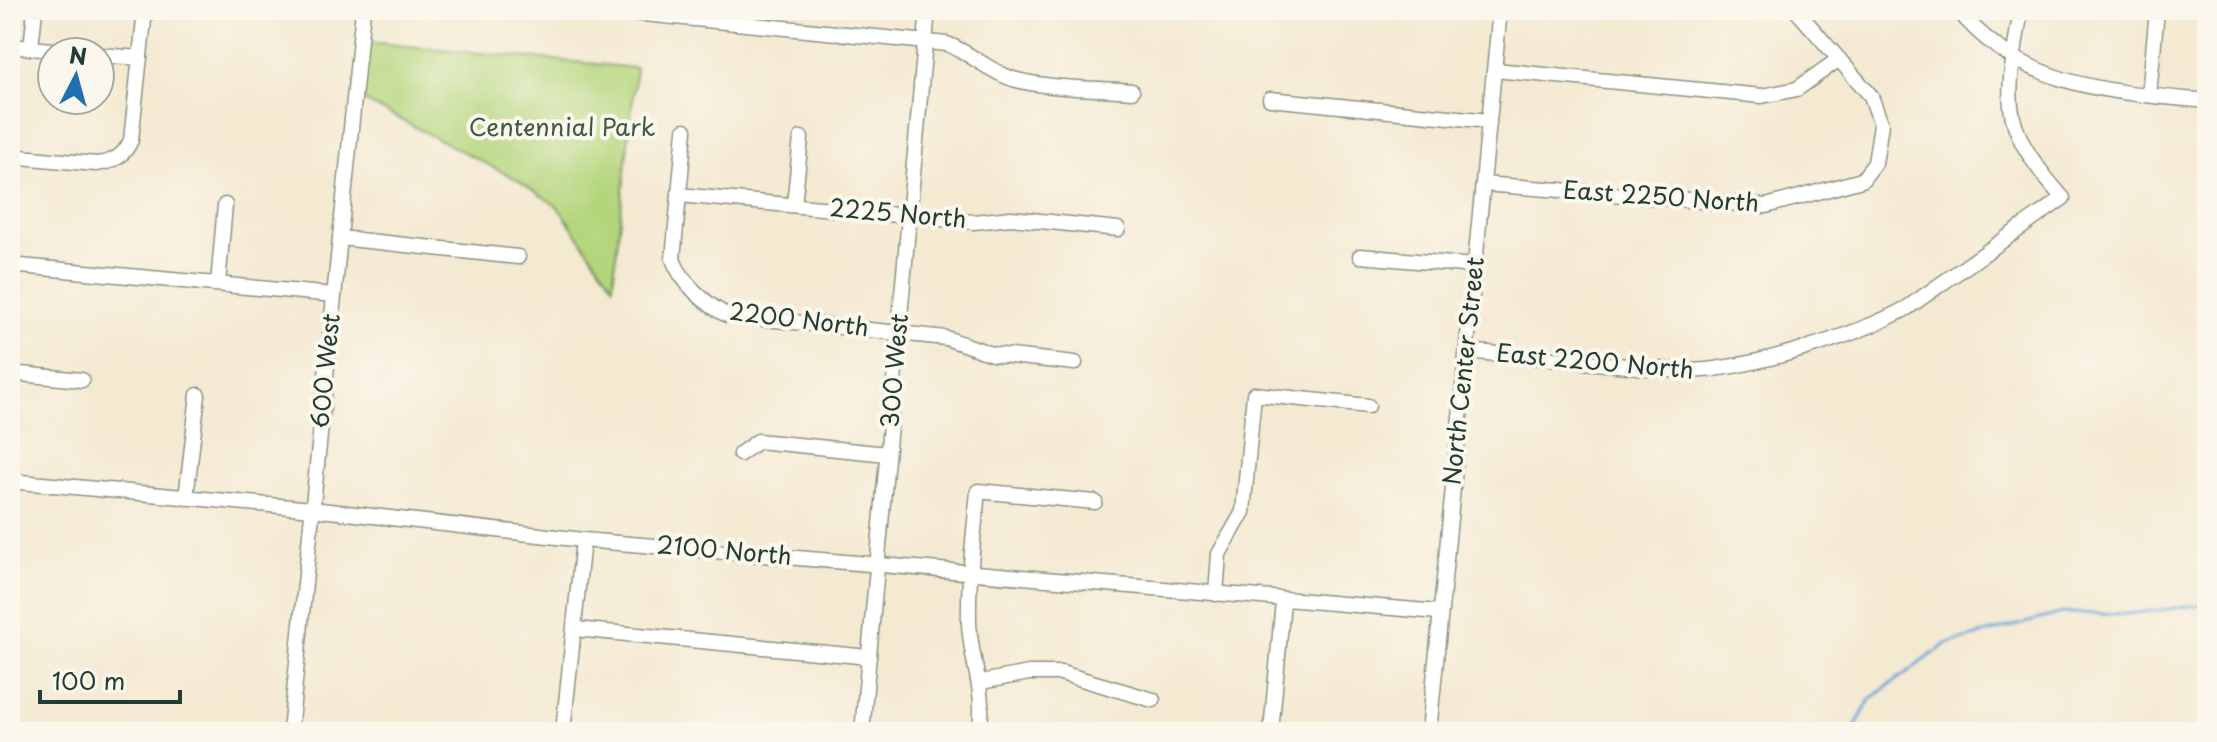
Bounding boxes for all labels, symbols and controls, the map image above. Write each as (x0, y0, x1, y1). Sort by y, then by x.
north arrow (36, 36, 116, 116)
text: N (68, 37, 89, 72)
park label: Centennial Park (469, 108, 655, 144)
street label: East 2250 North (1562, 170, 1760, 220)
street label: 2225 North (828, 188, 968, 236)
street label: North Center Street (1432, 255, 1492, 487)
street label: 2200 North (727, 292, 871, 344)
street label: 600 West (300, 311, 348, 430)
street label: 300 West (870, 312, 916, 430)
street label: East 2200 North (1495, 333, 1695, 387)
street label: 2100 North (655, 525, 793, 573)
scale bar (40, 654, 180, 704)
text: 100 m (52, 662, 125, 698)

